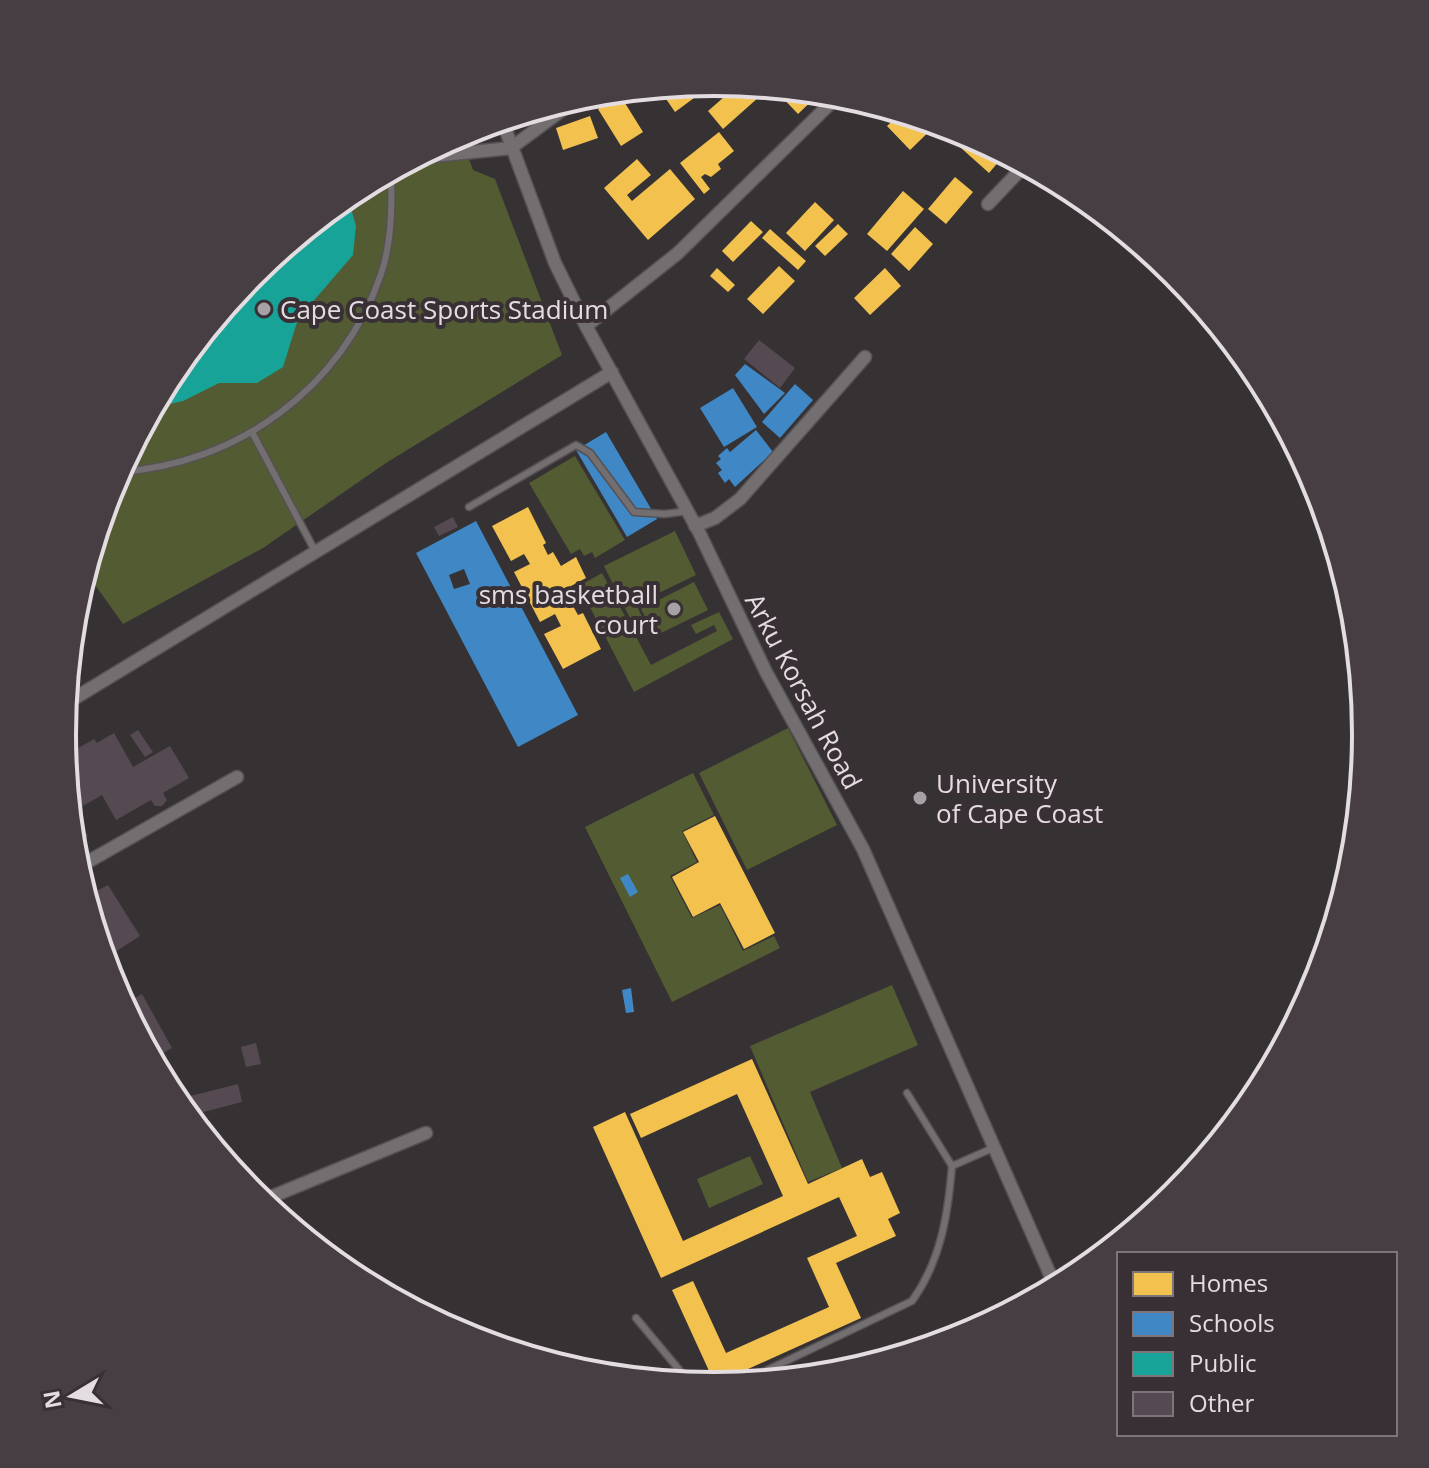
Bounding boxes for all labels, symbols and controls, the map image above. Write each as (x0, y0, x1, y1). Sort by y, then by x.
place label: Cape Coast Sports Stadium (280, 291, 608, 327)
marker: Cape Coast Sports Stadium (255, 300, 273, 318)
place label: sms basketball court (479, 576, 658, 642)
street label: Arku Korsah Road (737, 587, 871, 795)
marker: sms basketball court (665, 600, 683, 618)
place label: University of Cape Coast (936, 765, 1103, 831)
marker: University of Cape Coast (911, 789, 929, 807)
legend (1117, 1252, 1397, 1436)
text: Homes (1189, 1266, 1268, 1299)
text: Schools (1189, 1306, 1275, 1339)
text: Public (1189, 1346, 1256, 1379)
north arrow (32, 1356, 112, 1436)
text: Other (1189, 1386, 1254, 1419)
text: N (35, 1388, 68, 1411)

